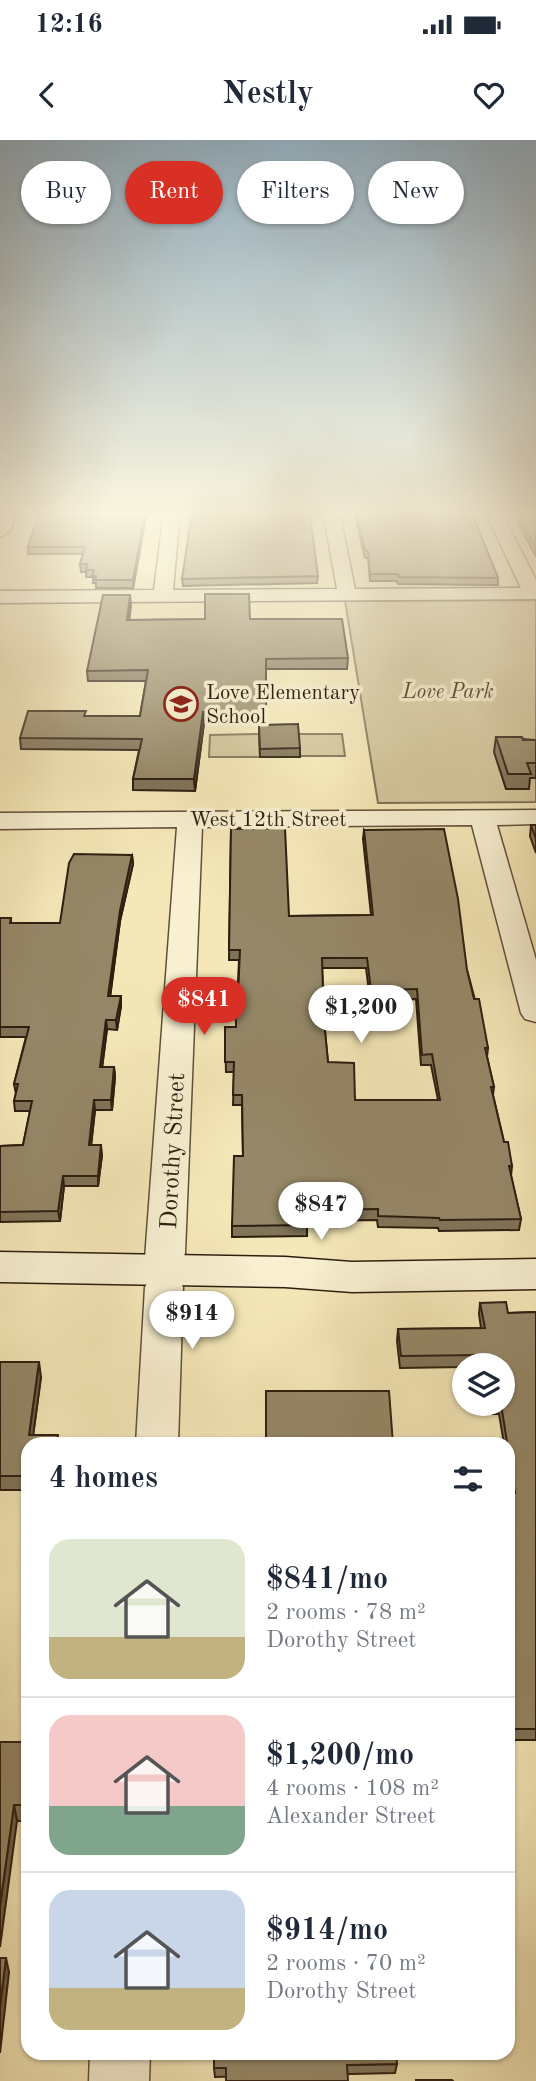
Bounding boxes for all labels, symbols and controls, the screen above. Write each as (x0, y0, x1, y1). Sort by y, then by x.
text: 12:16 (35, 12, 103, 38)
icon: back (28, 76, 66, 114)
icon: heart (470, 76, 508, 114)
text: Nestly (222, 79, 314, 111)
chip: Buy (21, 161, 111, 224)
chip: Rent (125, 161, 223, 224)
chip: Filters (237, 161, 354, 224)
chip: New (368, 161, 464, 224)
park label: Love Park (401, 682, 494, 703)
place label: Love Elementary School (206, 683, 360, 728)
school or university icon: Love Elementary School (162, 685, 200, 723)
street label: West 12th Street (189, 810, 347, 831)
pin: $841 (163, 978, 245, 1037)
pin: $1,200 (304, 986, 418, 1045)
text: $841 (177, 988, 231, 1011)
text: $1,200 (324, 996, 398, 1019)
street label: Dorothy Street (158, 1072, 190, 1230)
pin: $847 (280, 1182, 362, 1242)
text: $847 (294, 1193, 348, 1216)
pin: $914 (151, 1292, 233, 1351)
text: $914 (165, 1302, 219, 1325)
map controls (452, 1353, 515, 1416)
button: layers (452, 1353, 515, 1416)
icon: filters (449, 1460, 487, 1498)
text: 4 homes (49, 1464, 158, 1494)
text: $841/mo (266, 1565, 388, 1595)
icon: home (105, 1567, 189, 1651)
text: 2 rooms · 78 m² (266, 1601, 426, 1624)
text: Dorothy Street (266, 1629, 416, 1652)
text: $1,200/mo (266, 1741, 414, 1771)
icon: home (105, 1743, 189, 1827)
text: 4 rooms · 108 m² (266, 1777, 439, 1800)
text: Alexander Street (266, 1805, 436, 1828)
text: $914/mo (266, 1916, 388, 1946)
icon: home (105, 1918, 189, 2002)
text: 2 rooms · 70 m² (266, 1952, 426, 1975)
text: Dorothy Street (266, 1980, 416, 2003)

